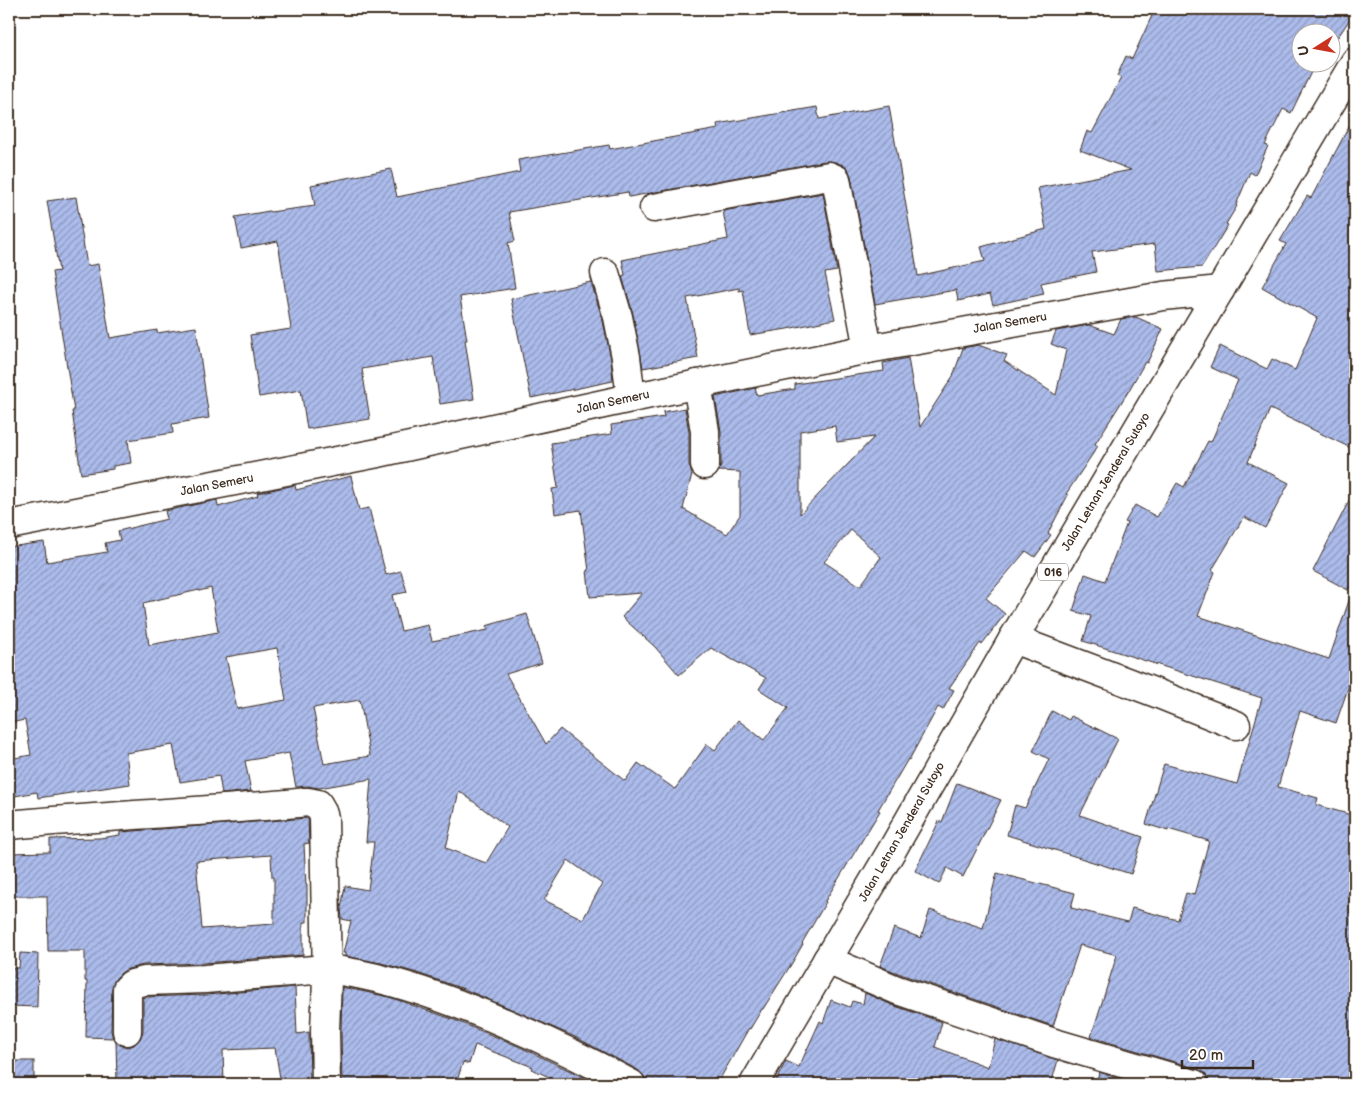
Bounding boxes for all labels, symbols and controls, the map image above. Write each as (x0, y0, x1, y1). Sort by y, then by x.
north arrow (1292, 22, 1342, 72)
text: U (1294, 44, 1313, 57)
street label: Jalan Semeru (972, 309, 1048, 337)
street label: Jalan Semeru (575, 387, 651, 417)
street label: Jalan Letnan Jenderal Sutoyo (1059, 410, 1153, 554)
street label: Jalan Semeru (179, 471, 255, 499)
road number: 016 (1038, 564, 1068, 580)
street label: Jalan Letnan Jenderal Sutoyo (856, 759, 948, 905)
scale bar (1182, 1038, 1253, 1070)
text: 20 m (1189, 1046, 1223, 1065)

